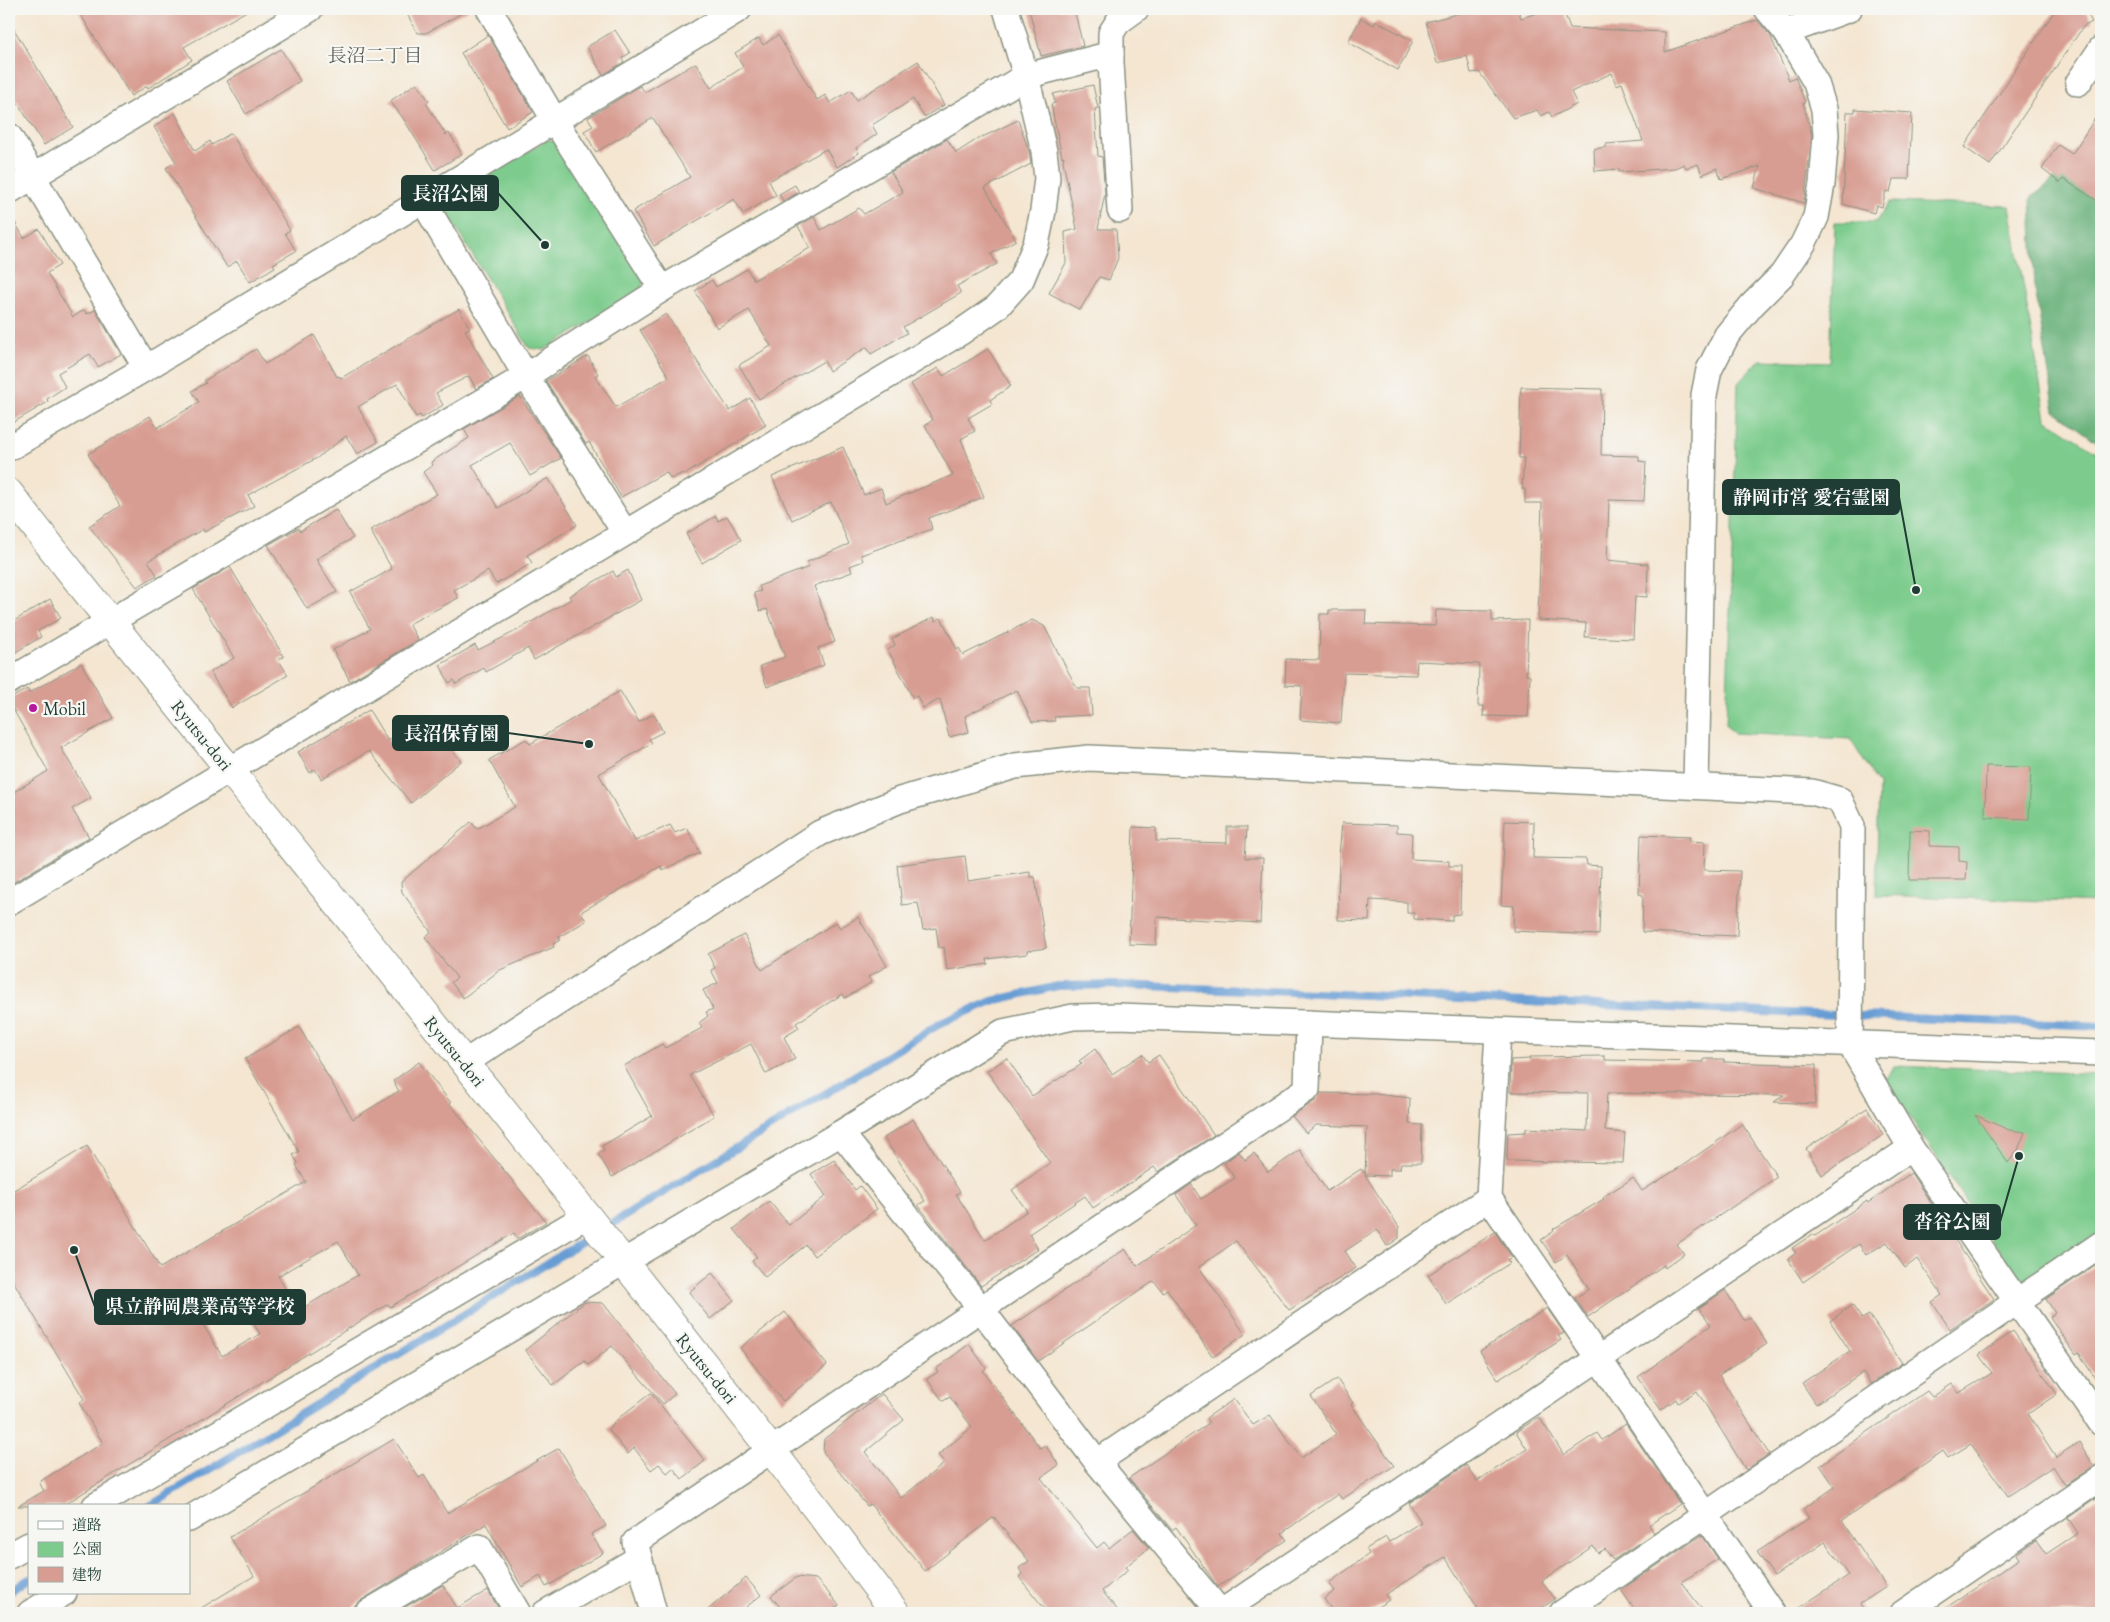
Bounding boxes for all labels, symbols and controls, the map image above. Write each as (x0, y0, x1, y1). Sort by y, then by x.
district label: 長沼二丁目 (327, 43, 423, 68)
callout: 長沼公園 (402, 176, 498, 210)
text: 長沼公園 (412, 181, 488, 206)
callout: 静岡市営 愛宕霊園 (1723, 480, 1899, 514)
text: 静岡市営 愛宕霊園 (1733, 485, 1889, 510)
street label: Ryutsu-dori (166, 695, 238, 776)
place label: Mobil (43, 697, 86, 720)
marker: Mobil (27, 702, 39, 714)
callout: 長沼保育園 (393, 716, 508, 750)
text: 長沼保育園 (403, 721, 499, 746)
street label: Ryutsu-dori (419, 1011, 491, 1092)
callout: 沓谷公園 (1904, 1205, 2000, 1239)
text: 沓谷公園 (1914, 1209, 1990, 1234)
callout: 県立静岡農業高等学校 (95, 1290, 305, 1324)
text: 県立静岡農業高等学校 (105, 1294, 295, 1319)
street label: Ryutsu-dori (671, 1328, 743, 1409)
legend (28, 1504, 190, 1594)
text: 道路 (72, 1515, 102, 1534)
text: 公園 (72, 1539, 102, 1558)
text: 建物 (72, 1565, 102, 1584)

